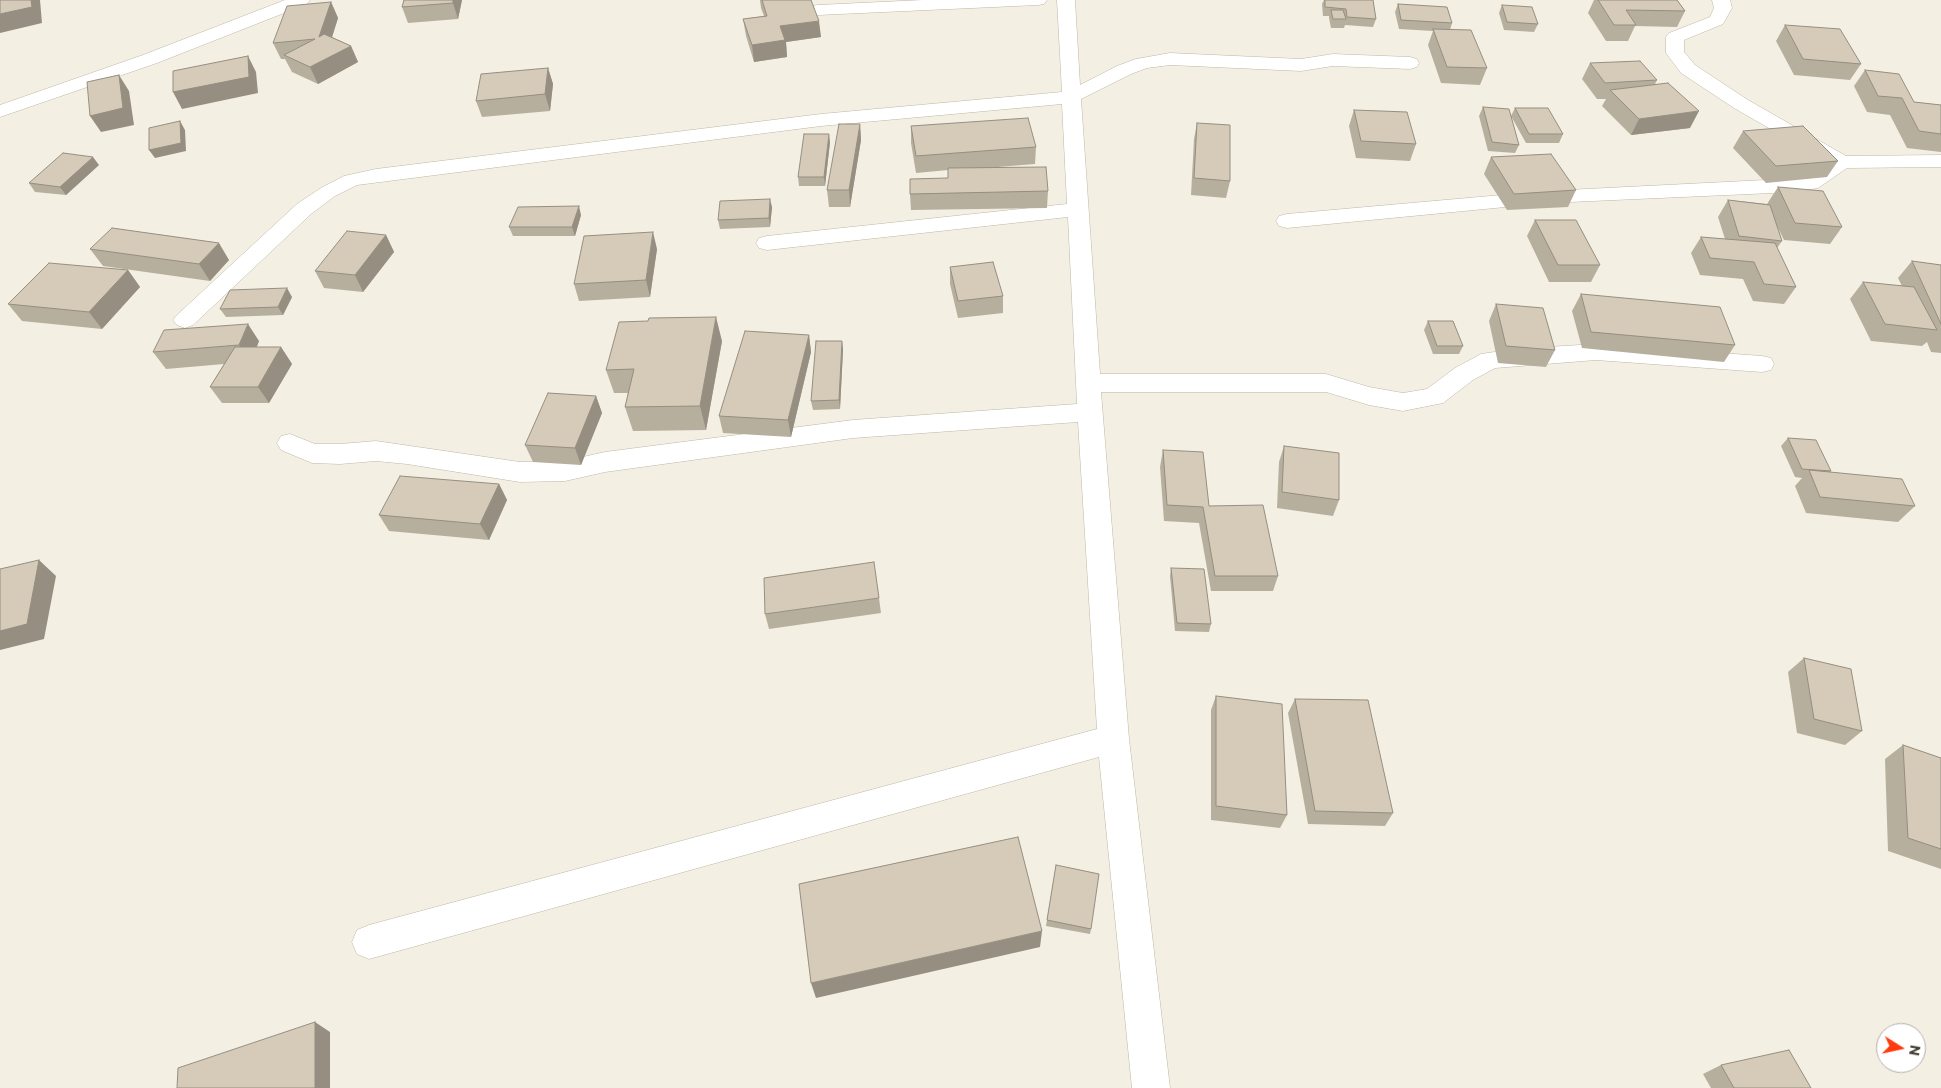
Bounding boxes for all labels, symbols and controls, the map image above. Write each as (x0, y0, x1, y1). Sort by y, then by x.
north arrow (1876, 1023, 1926, 1073)
text: N (1906, 1044, 1925, 1057)

